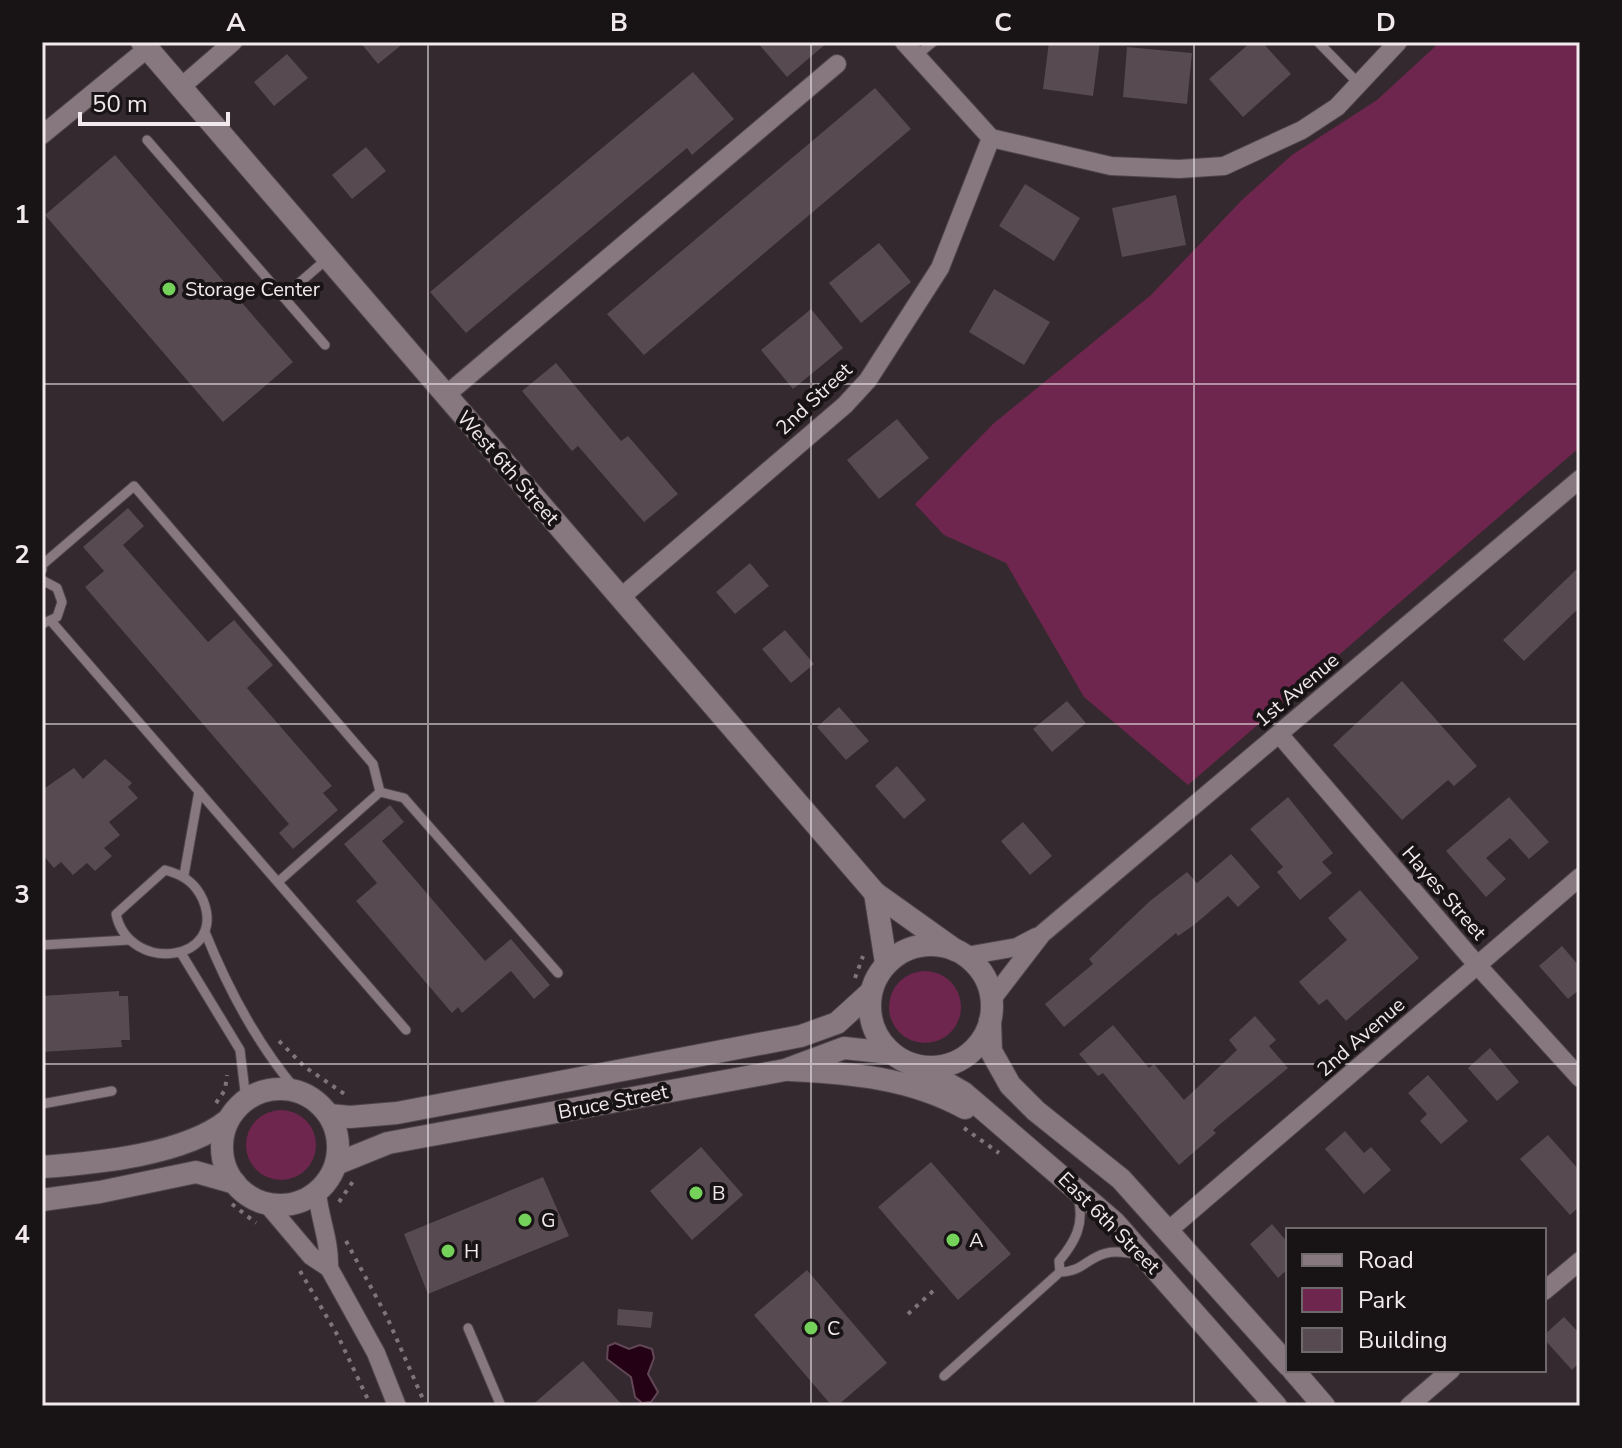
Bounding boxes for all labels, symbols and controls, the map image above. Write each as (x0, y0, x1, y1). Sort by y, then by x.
text: A (226, 5, 246, 40)
text: B (610, 5, 628, 40)
text: C (994, 5, 1012, 40)
text: D (1376, 5, 1396, 40)
scale bar (80, 76, 228, 126)
text: 50 m (92, 88, 148, 120)
text: 1 (14, 197, 30, 232)
place label: Storage Center (185, 276, 320, 303)
marker: Storage Center (160, 280, 178, 298)
street label: 2nd Street (770, 356, 859, 441)
street label: West 6th Street (451, 405, 566, 532)
text: 2 (14, 537, 30, 572)
street label: 1st Avenue (1249, 647, 1345, 733)
street label: Hayes Street (1396, 840, 1493, 946)
text: 3 (14, 877, 30, 912)
street label: 2nd Avenue (1311, 991, 1411, 1083)
street label: Bruce Street (556, 1078, 671, 1126)
street label: East 6th Street (1052, 1166, 1167, 1281)
place label: B (712, 1180, 726, 1207)
marker: B (687, 1184, 705, 1202)
place label: G (541, 1207, 556, 1234)
marker: G (516, 1211, 534, 1229)
text: 4 (14, 1217, 30, 1252)
place label: A (969, 1227, 984, 1254)
legend (1286, 1228, 1546, 1372)
marker: A (944, 1231, 962, 1249)
place label: H (464, 1238, 479, 1265)
marker: H (439, 1242, 457, 1260)
text: Road (1358, 1244, 1414, 1276)
text: Park (1358, 1284, 1407, 1316)
place label: C (827, 1315, 840, 1342)
marker: C (802, 1319, 820, 1337)
text: Building (1358, 1324, 1448, 1356)

